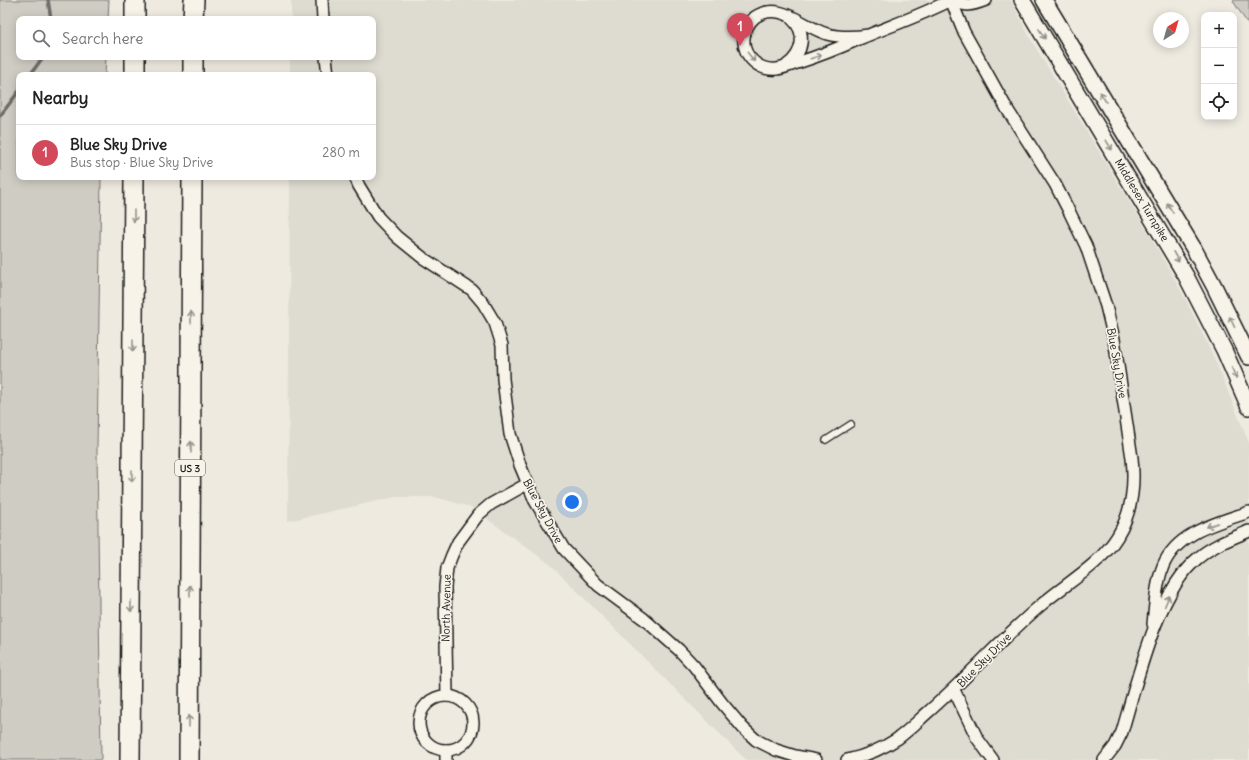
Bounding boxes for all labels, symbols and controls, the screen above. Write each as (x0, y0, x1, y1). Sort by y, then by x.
north arrow (1153, 12, 1189, 48)
map controls (1201, 12, 1237, 120)
button: + (1201, 12, 1237, 48)
pin: 1 (727, 13, 753, 46)
search box (16, 16, 376, 60)
icon: search (30, 27, 52, 49)
one-way arrow (1038, 28, 1046, 40)
text: Search here (62, 29, 143, 48)
button: − (1201, 48, 1237, 84)
one-way arrow (746, 52, 755, 63)
one-way arrow (809, 53, 822, 60)
button: locate (1201, 84, 1237, 120)
text: Nearby (32, 87, 88, 109)
one-way arrow (1098, 91, 1106, 103)
text: Blue Sky Drive (70, 135, 167, 154)
one-way arrow (1105, 139, 1113, 150)
text: 1 (42, 144, 48, 161)
text: 280 m (322, 144, 360, 161)
text: Bus stop · Blue Sky Drive (70, 154, 213, 171)
street label: Middlesex Turnpike (1112, 156, 1172, 244)
one-way arrow (1166, 203, 1174, 214)
one-way arrow (130, 209, 138, 222)
one-way arrow (1172, 250, 1180, 262)
one-way arrow (187, 311, 195, 324)
one-way arrow (1228, 317, 1235, 329)
street label: Blue Sky Drive (1104, 327, 1130, 399)
one-way arrow (129, 339, 137, 352)
one-way arrow (1231, 366, 1238, 378)
one-way arrow (187, 441, 195, 454)
road number: US 3 (175, 460, 205, 476)
one-way arrow (128, 469, 136, 482)
street label: Blue Sky Drive (520, 476, 566, 546)
your location (562, 492, 582, 512)
one-way arrow (1207, 521, 1219, 529)
street label: North Avenue (438, 574, 454, 642)
one-way arrow (186, 585, 194, 598)
one-way arrow (1163, 595, 1171, 607)
one-way arrow (127, 599, 135, 612)
street label: Blue Sky Drive (954, 630, 1014, 690)
one-way arrow (185, 715, 193, 728)

